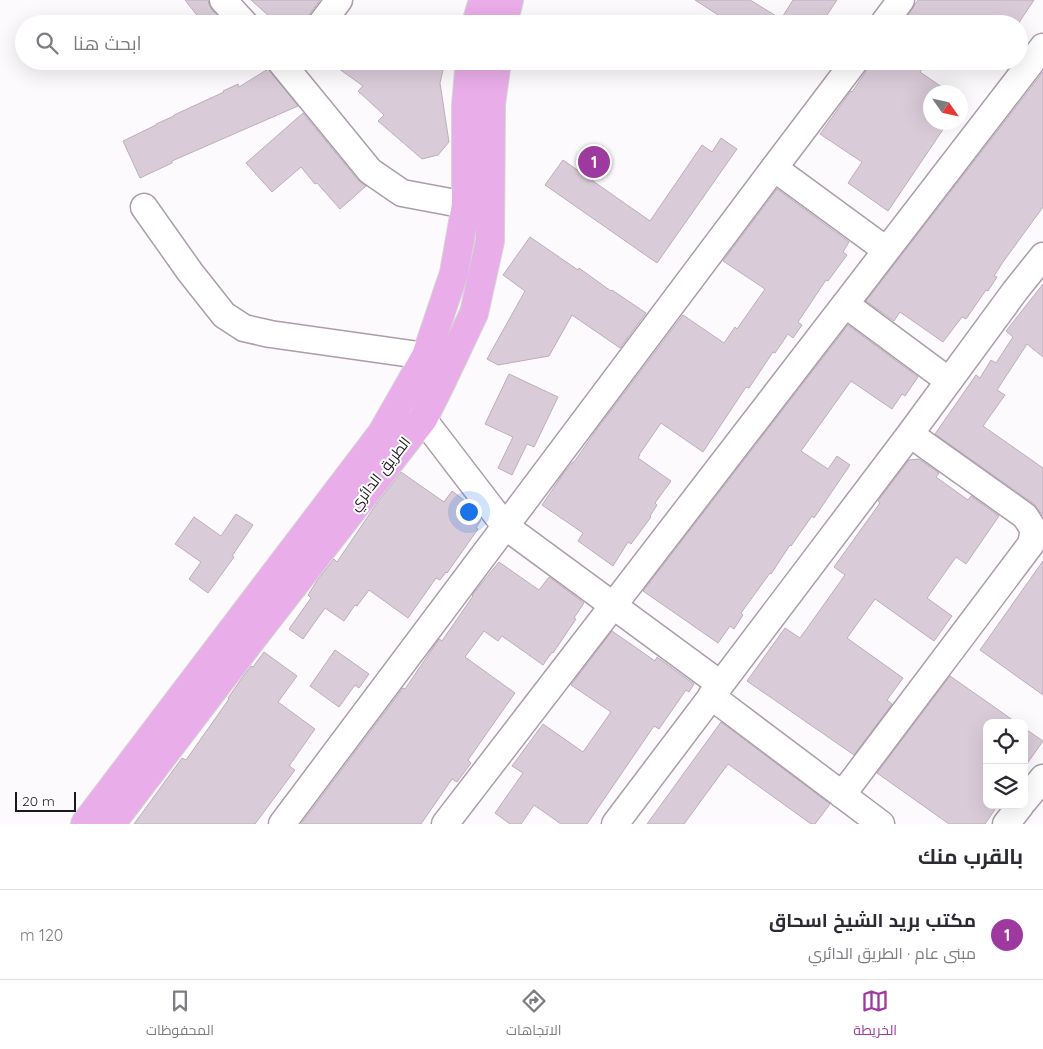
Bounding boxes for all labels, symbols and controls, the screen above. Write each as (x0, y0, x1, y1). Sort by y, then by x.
search box (15, 15, 1028, 70)
icon: search (33, 29, 61, 57)
text: ابحث هنا (73, 31, 142, 55)
north arrow (923, 85, 968, 130)
pin: 1 (578, 143, 610, 181)
street label: الطريق الدائري (345, 433, 417, 516)
your location (456, 499, 482, 525)
map controls (983, 719, 1028, 809)
button: locate (983, 719, 1028, 764)
button: layers (983, 764, 1028, 809)
scale bar (15, 789, 76, 812)
text: 20 m (22, 792, 55, 810)
text: بالقرب منك (918, 843, 1023, 869)
text: مكتب بريد الشيخ اسحاق (769, 908, 976, 932)
text: 120 m (20, 925, 63, 945)
text: 1 (1004, 925, 1010, 945)
text: مبنى عام · الطريق الدائري (808, 943, 976, 963)
tab: المحفوظات (146, 987, 214, 1043)
tab: الاتجاهات (506, 987, 561, 1043)
tab: الخريطة (853, 987, 897, 1043)

